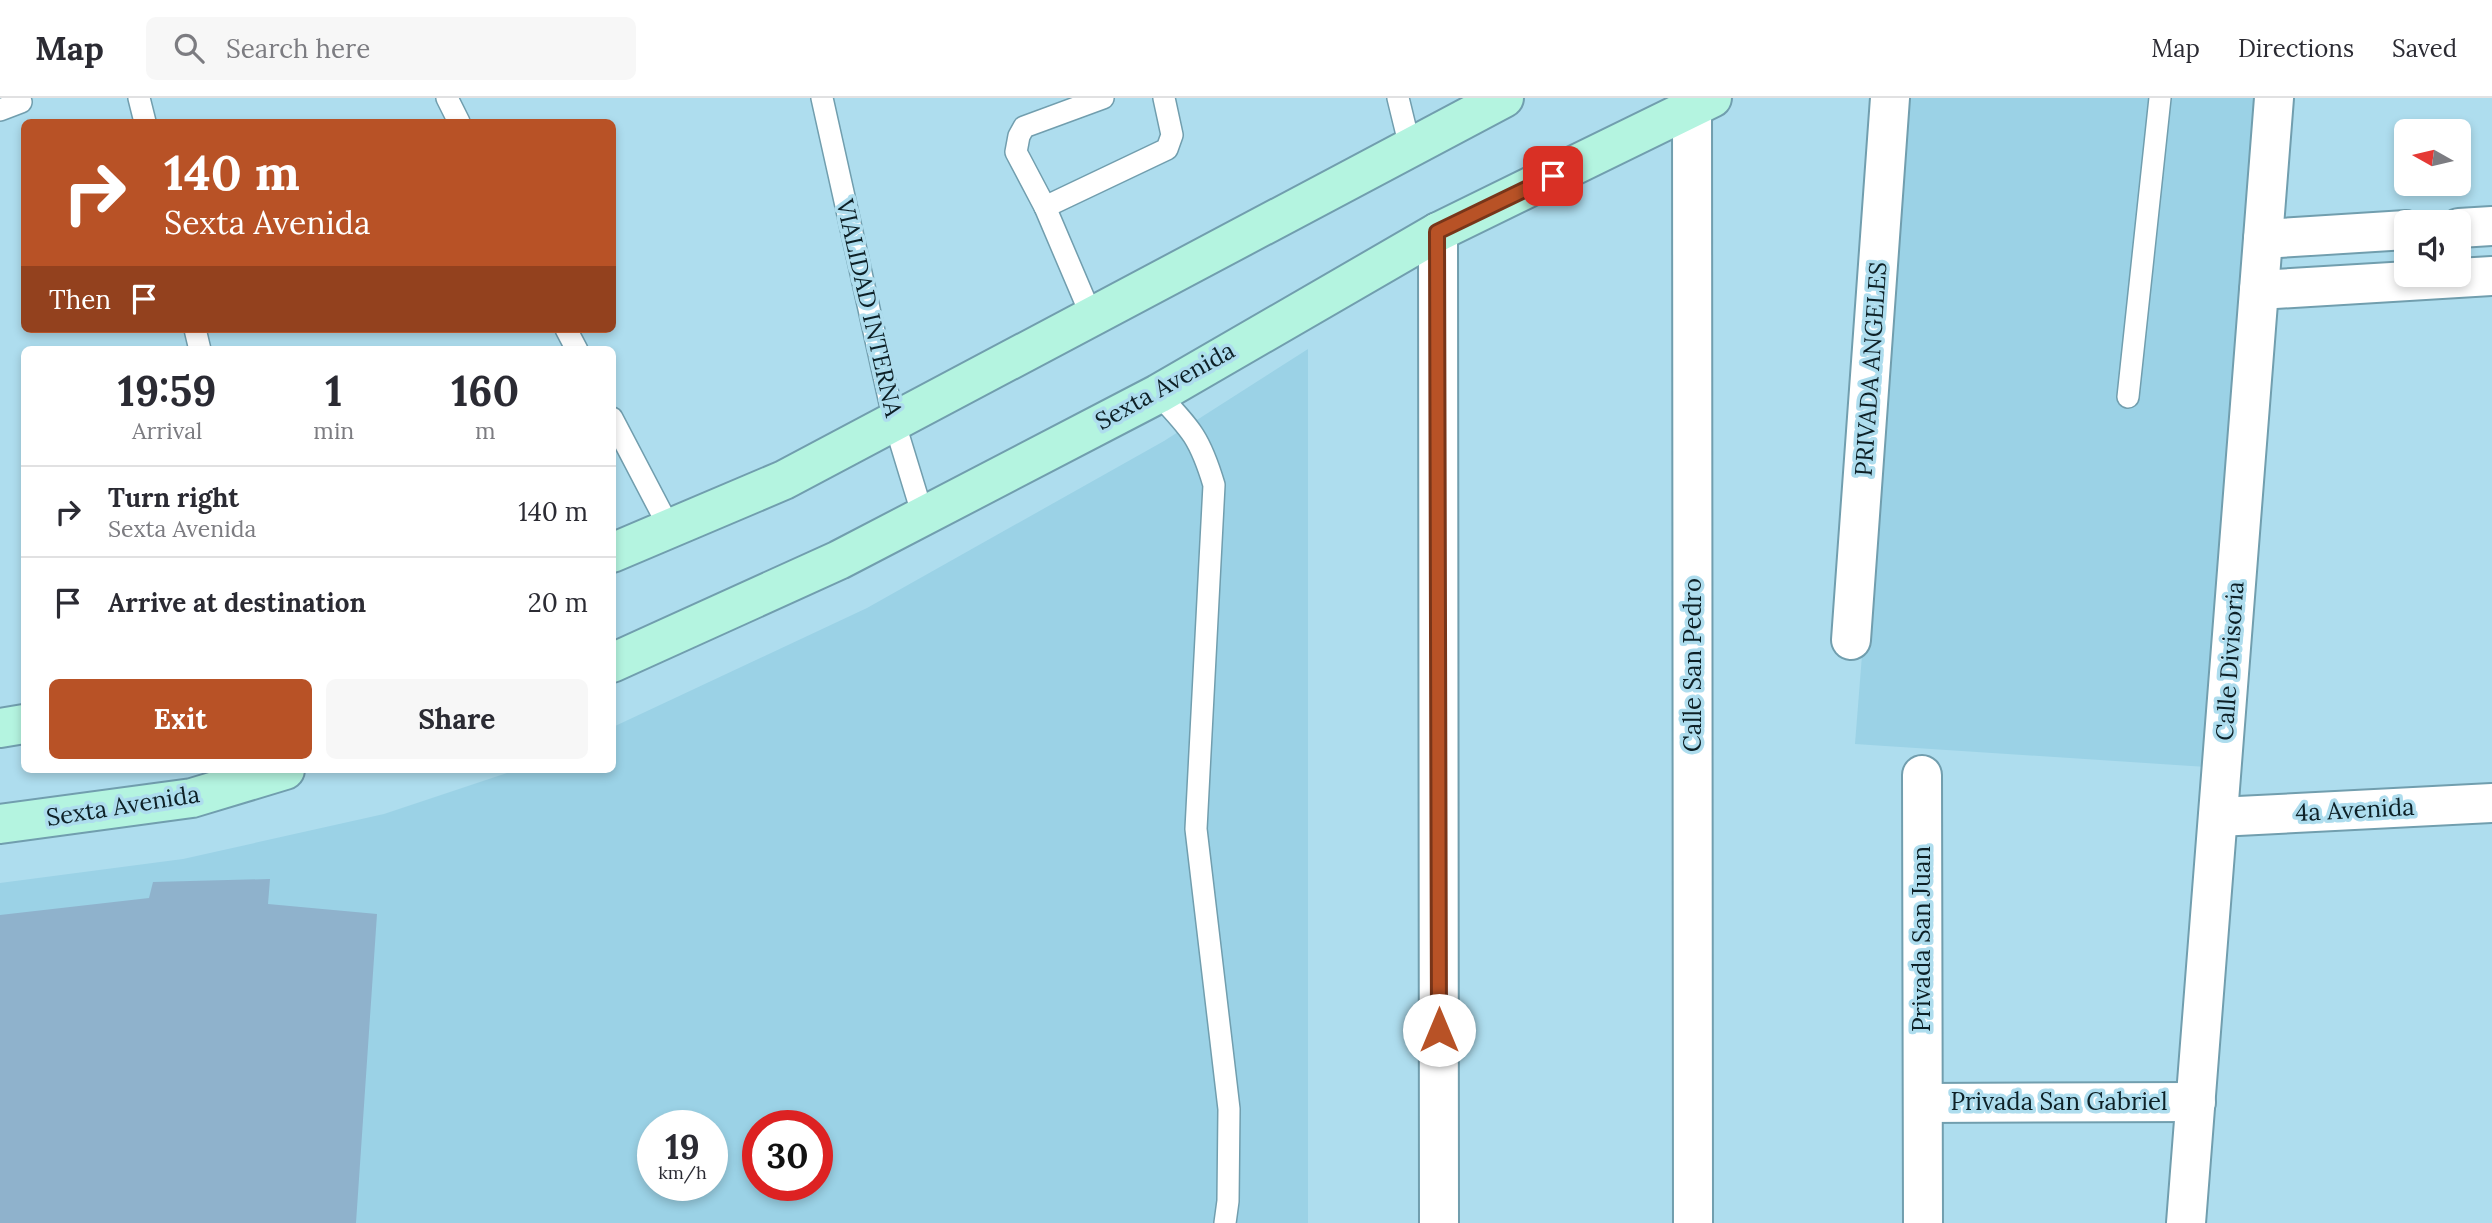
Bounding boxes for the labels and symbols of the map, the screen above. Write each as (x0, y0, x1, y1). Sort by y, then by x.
north arrow (2394, 119, 2471, 196)
pin (1523, 146, 1583, 206)
street label: VIALIDAD INTERNA (829, 195, 910, 421)
street label: PRIVADA ANGELES (1848, 261, 1893, 477)
street label: Sexta Avenida (1090, 334, 1240, 437)
street label: Calle San Pedro (1677, 578, 1708, 752)
street label: Calle Divisoria (2208, 580, 2251, 742)
street label: Sexta Avenida (44, 778, 202, 833)
street label: 4a Avenida (2295, 791, 2415, 828)
street label: Privada San Juan (1906, 846, 1937, 1032)
position arrow (1402, 993, 1476, 1067)
street label: Privada San Gabriel (1950, 1086, 2168, 1117)
speed limit sign: 30 (742, 1110, 833, 1201)

